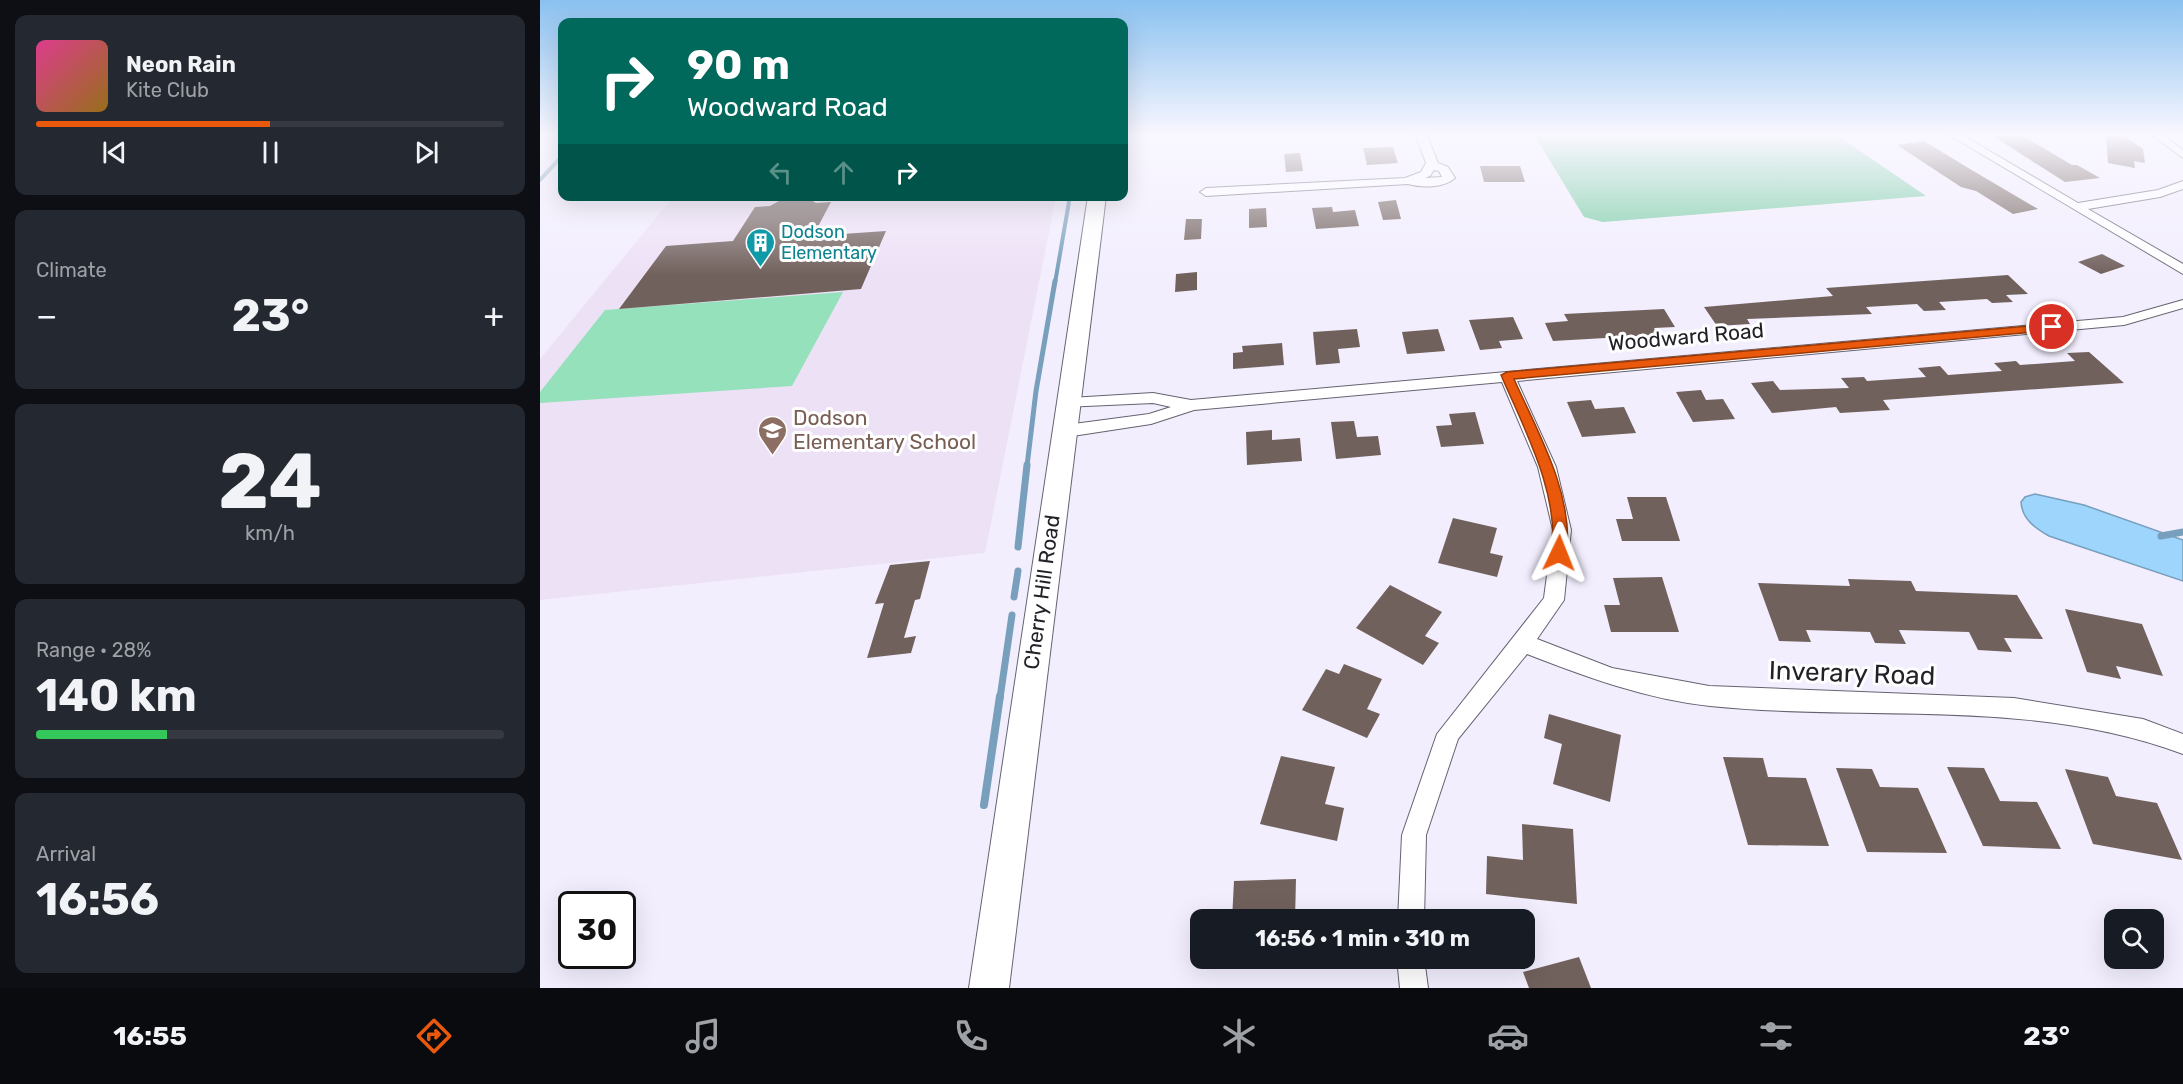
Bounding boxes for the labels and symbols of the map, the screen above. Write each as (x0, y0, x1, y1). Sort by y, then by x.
place label: Dodson Elementary (781, 221, 877, 264)
building icon: Dodson Elementary (744, 226, 776, 268)
pin (2026, 301, 2077, 352)
street label: Woodward Road (1607, 317, 1765, 356)
place label: Dodson Elementary School (793, 405, 976, 454)
school or university icon: Dodson Elementary School (756, 414, 788, 456)
street label: Cherry Hill Road (1018, 513, 1065, 671)
position arrow (1527, 521, 1591, 585)
street label: Inverary Road (1768, 655, 1936, 692)
speed limit sign: 30 (558, 891, 636, 969)

